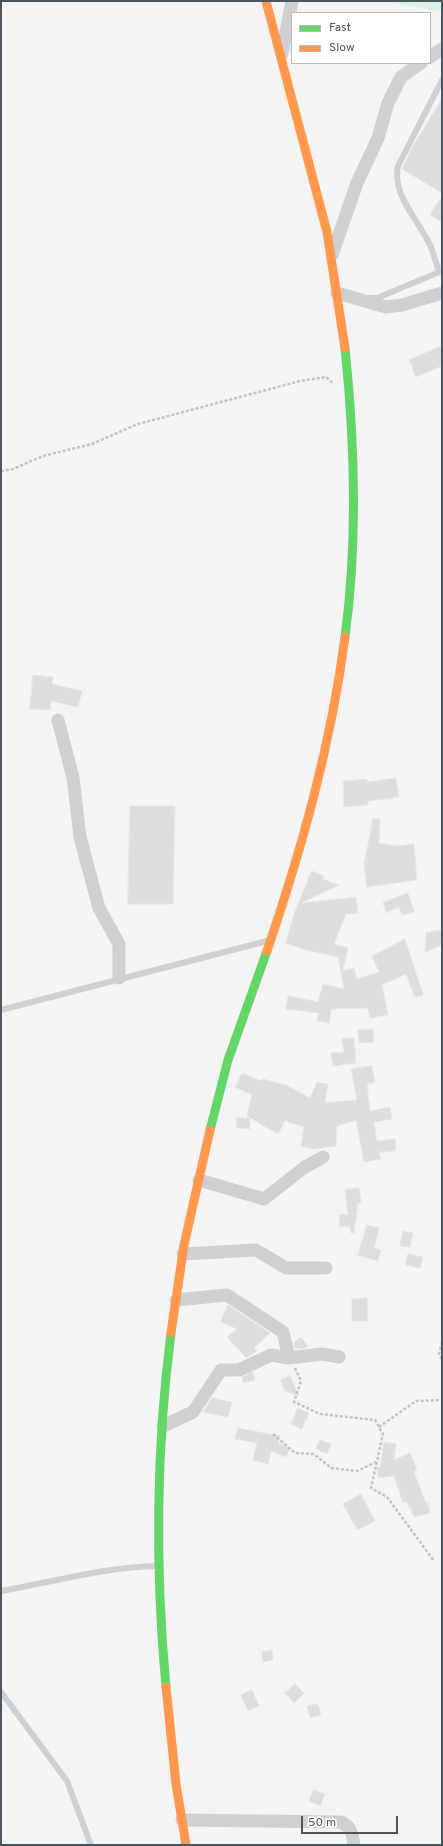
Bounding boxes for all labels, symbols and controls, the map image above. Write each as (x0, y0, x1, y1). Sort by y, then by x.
legend (291, 12, 431, 64)
text: Fast (329, 20, 351, 36)
text: Slow (329, 40, 355, 56)
scale bar (303, 1808, 400, 1834)
text: 50 m (308, 1815, 336, 1831)

